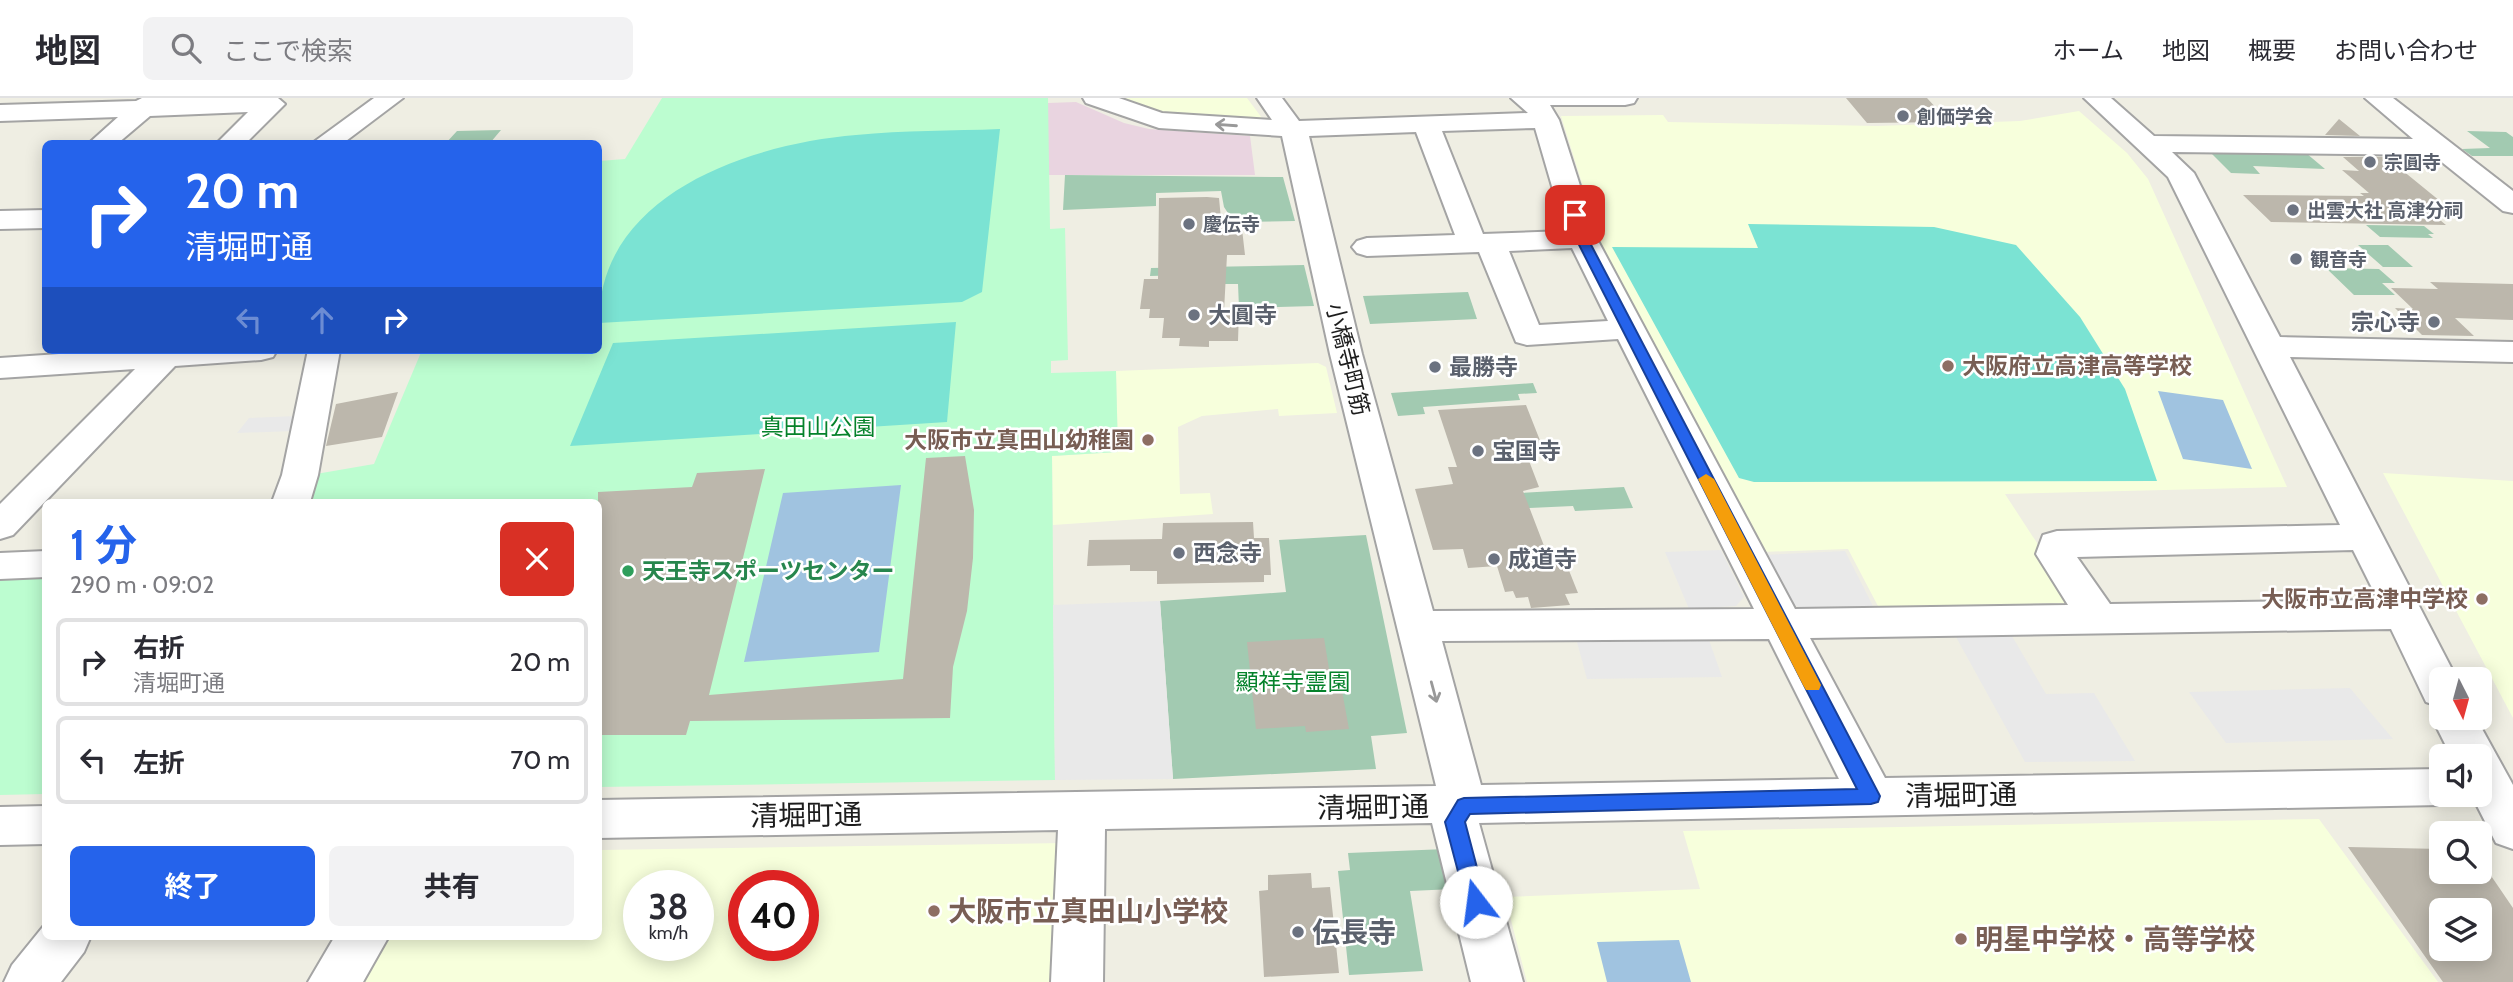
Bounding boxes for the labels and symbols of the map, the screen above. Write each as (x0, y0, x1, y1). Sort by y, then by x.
place label: 創価学会 (1917, 105, 1993, 128)
marker: 創価学会 (1895, 108, 1911, 124)
one-way arrow (1214, 118, 1237, 131)
place label: 宗圓寺 (2384, 151, 2441, 174)
marker: 宗圓寺 (2362, 154, 2378, 170)
pin (1545, 185, 1605, 245)
place label: 出雲大社 高津分祠 (2307, 199, 2463, 222)
marker: 出雲大社 高津分祠 (2285, 202, 2301, 218)
place label: 慶伝寺 (1203, 213, 1260, 236)
marker: 慶伝寺 (1181, 216, 1197, 232)
place label: 観音寺 (2310, 248, 2367, 271)
marker: 観音寺 (2288, 251, 2304, 267)
street label: 小橋寺町筋 (1321, 300, 1375, 418)
place label: 大圓寺 (1208, 301, 1277, 329)
marker: 大圓寺 (1186, 307, 1202, 323)
place label: 宗心寺 (2351, 308, 2420, 336)
marker: 宗心寺 (2426, 314, 2442, 330)
place label: 大阪府立高津高等学校 (1962, 352, 2192, 380)
place label: 最勝寺 (1449, 353, 1518, 381)
marker: 大阪府立高津高等学校 (1940, 358, 1956, 374)
marker: 最勝寺 (1427, 359, 1443, 375)
park label: 真田山公園 (761, 413, 876, 441)
place label: 大阪市立真田山幼稚園 (904, 426, 1134, 454)
marker: 大阪市立真田山幼稚園 (1140, 432, 1156, 448)
place label: 宝国寺 (1492, 437, 1561, 465)
marker: 宝国寺 (1470, 443, 1486, 459)
place label: 西念寺 (1193, 539, 1262, 567)
marker: 西念寺 (1171, 545, 1187, 561)
place label: 成道寺 (1508, 545, 1577, 573)
marker: 成道寺 (1486, 551, 1502, 567)
place label: 天王寺スポーツセンター (642, 557, 895, 585)
marker: 天王寺スポーツセンター (620, 563, 636, 579)
place label: 大阪市立高津中学校 (2261, 585, 2468, 613)
marker: 大阪市立高津中学校 (2474, 591, 2490, 607)
north arrow (2429, 667, 2492, 730)
park label: 顯祥寺霊園 (1236, 668, 1351, 696)
one-way arrow (1428, 680, 1441, 702)
street label: 清堀町通 (1905, 777, 2017, 813)
street label: 清堀町通 (1317, 789, 1429, 825)
street label: 清堀町通 (750, 797, 862, 833)
position arrow (1439, 865, 1513, 939)
speed limit sign: 40 (728, 870, 819, 961)
place label: 大阪市立真田山小学校 (948, 894, 1228, 928)
marker: 大阪市立真田山小学校 (926, 903, 942, 919)
place label: 伝長寺 (1312, 915, 1396, 949)
place label: 明星中学校・高等学校 (1975, 922, 2255, 956)
marker: 伝長寺 (1290, 924, 1306, 940)
marker: 明星中学校・高等学校 (1953, 931, 1969, 947)

